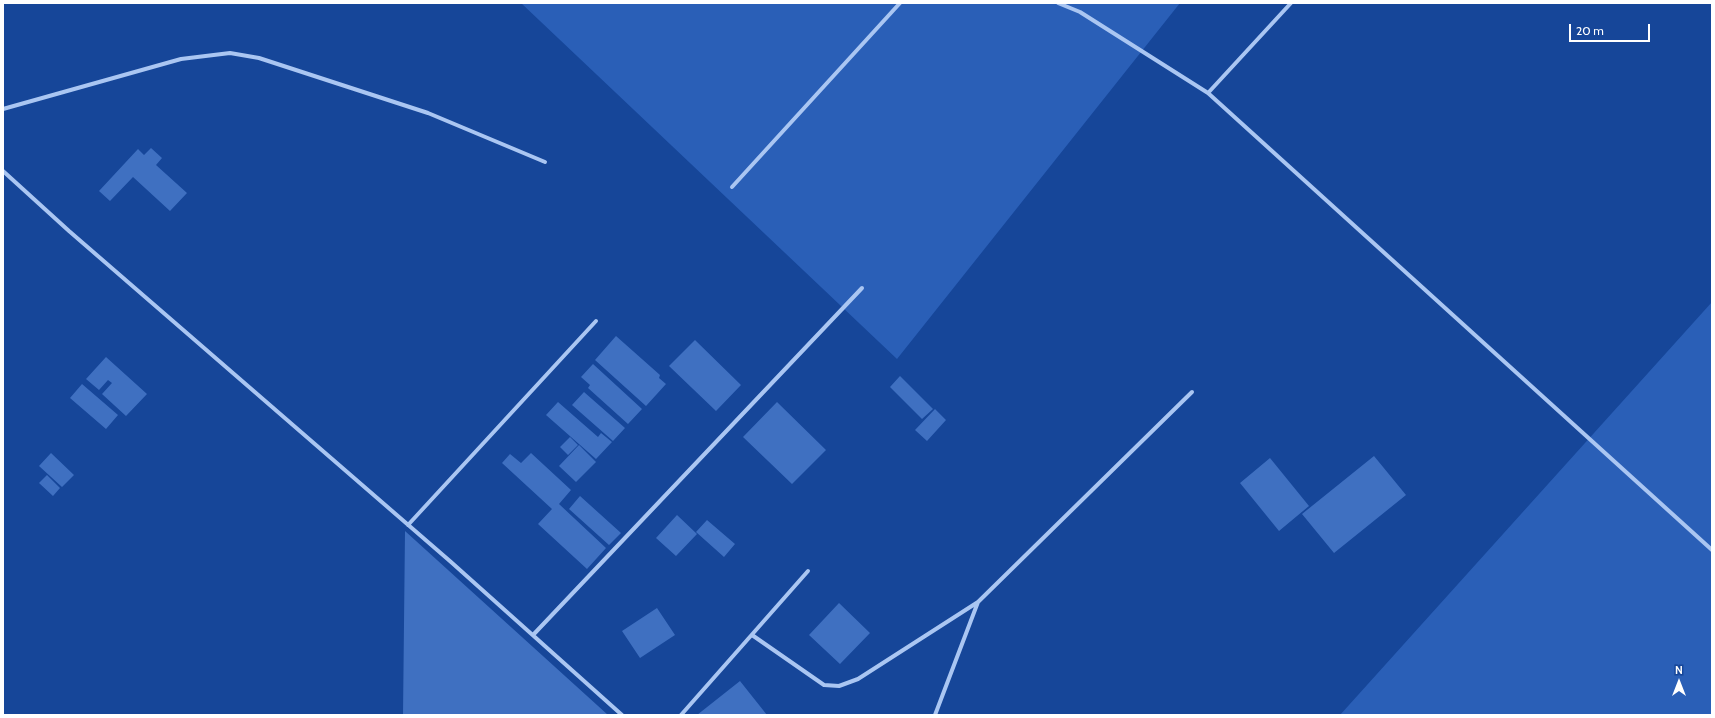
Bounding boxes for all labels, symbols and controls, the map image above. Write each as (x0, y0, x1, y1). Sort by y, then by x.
scale bar (1571, 16, 1652, 42)
text: 20 m (1576, 23, 1604, 38)
north arrow (1659, 662, 1699, 702)
text: N (1675, 663, 1683, 677)

